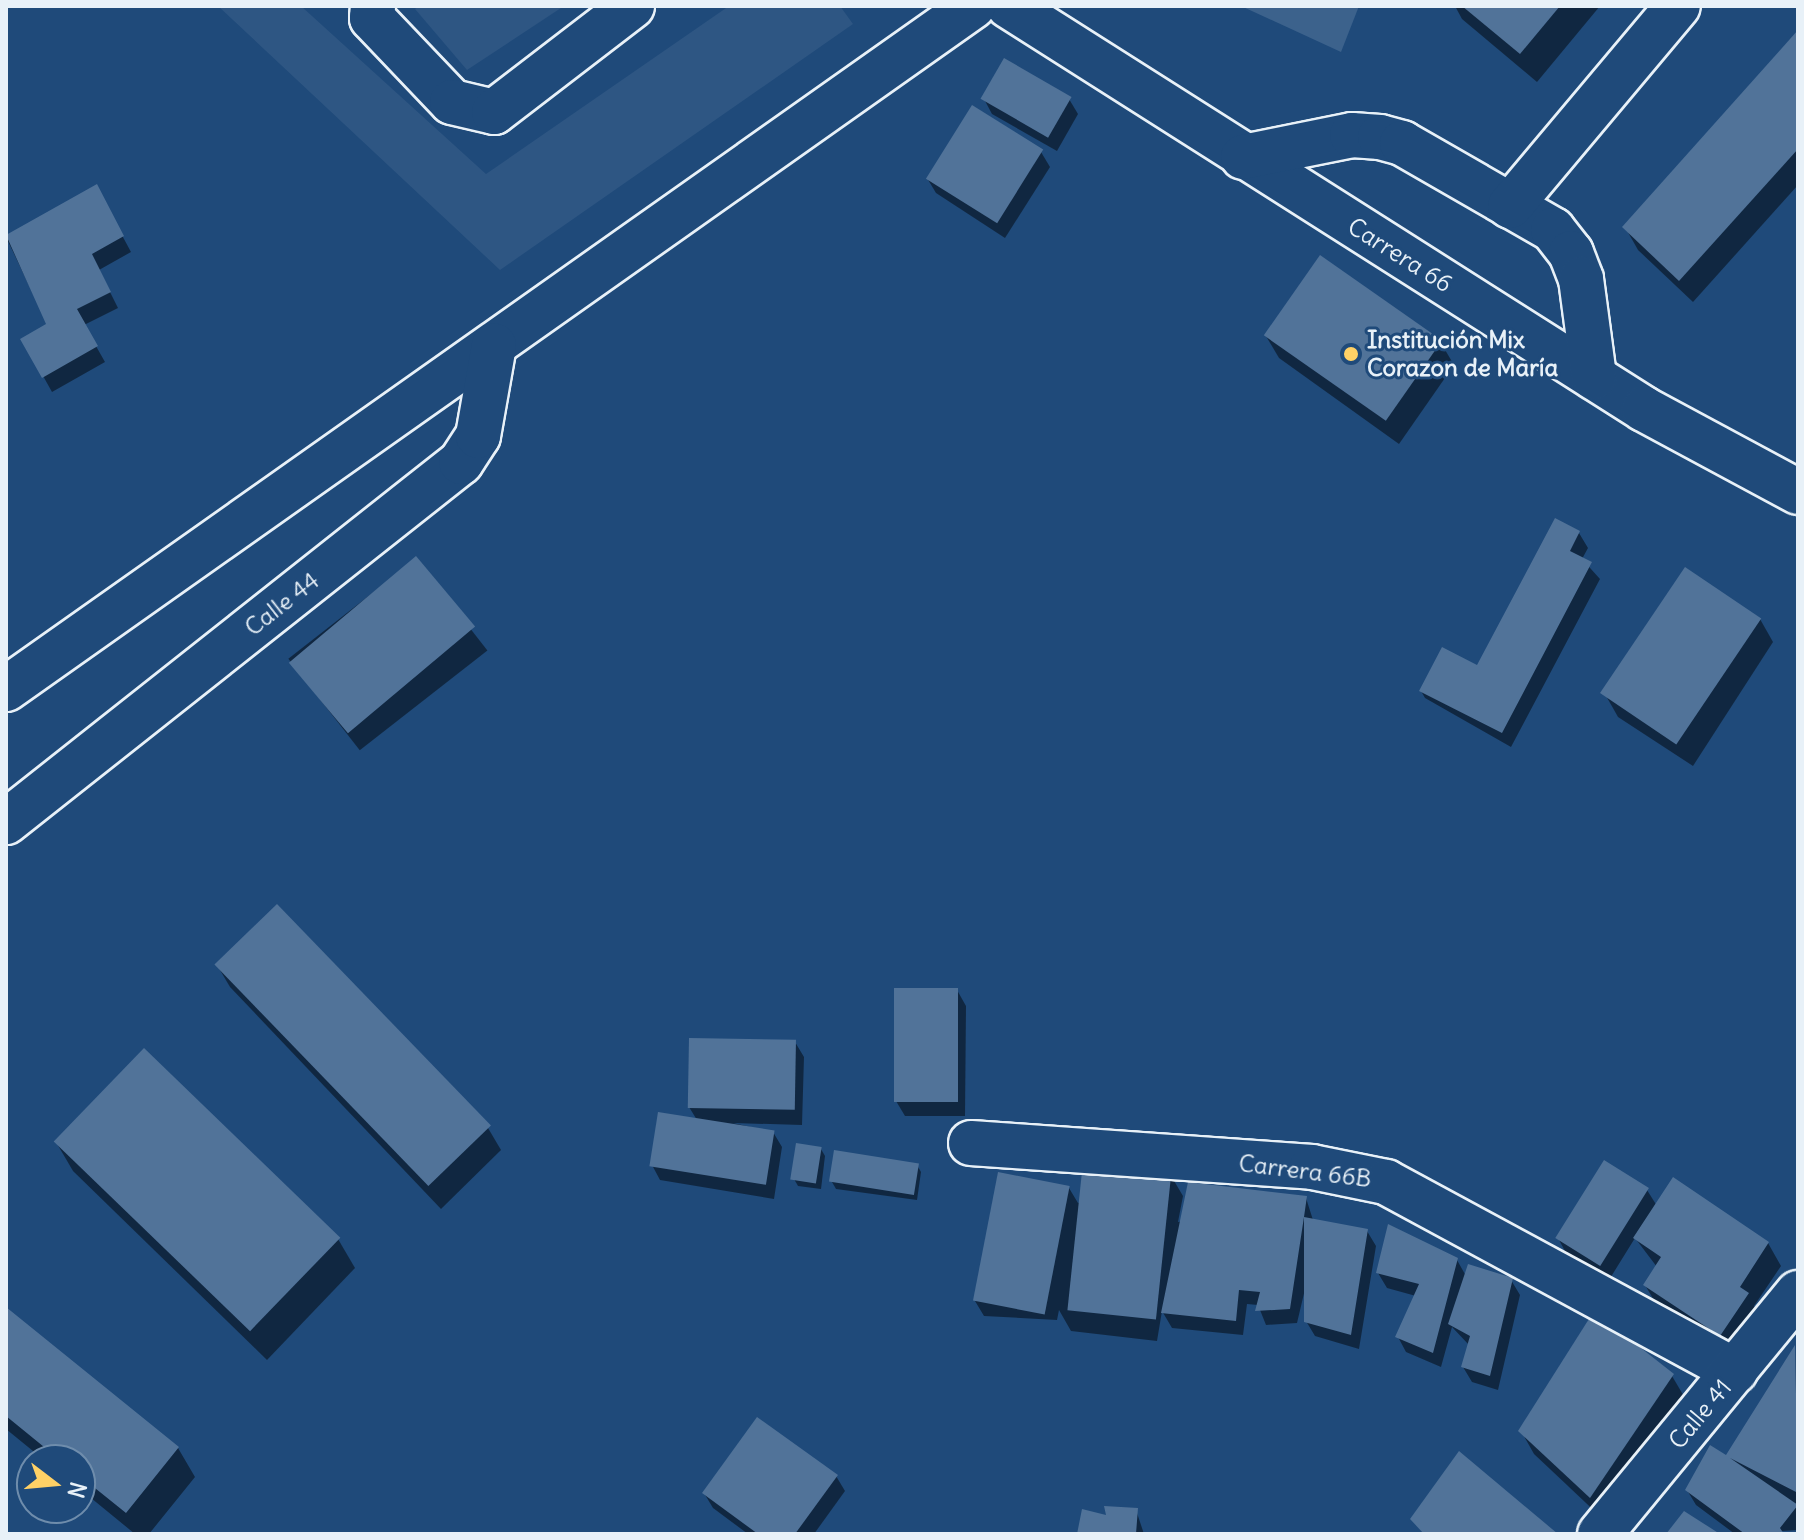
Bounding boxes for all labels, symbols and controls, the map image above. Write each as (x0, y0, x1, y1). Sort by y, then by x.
street label: Carrera 66 (1342, 212, 1458, 298)
place label: Institución Mix Corazon de María (1367, 326, 1558, 382)
marker: Institución Mix Corazon de María (1342, 345, 1360, 363)
street label: Calle 44 (239, 566, 325, 642)
street label: Carrera 66B (1237, 1149, 1373, 1193)
street label: Calle 41 (1663, 1373, 1737, 1455)
north arrow (16, 1444, 96, 1524)
text: N (62, 1479, 93, 1501)

